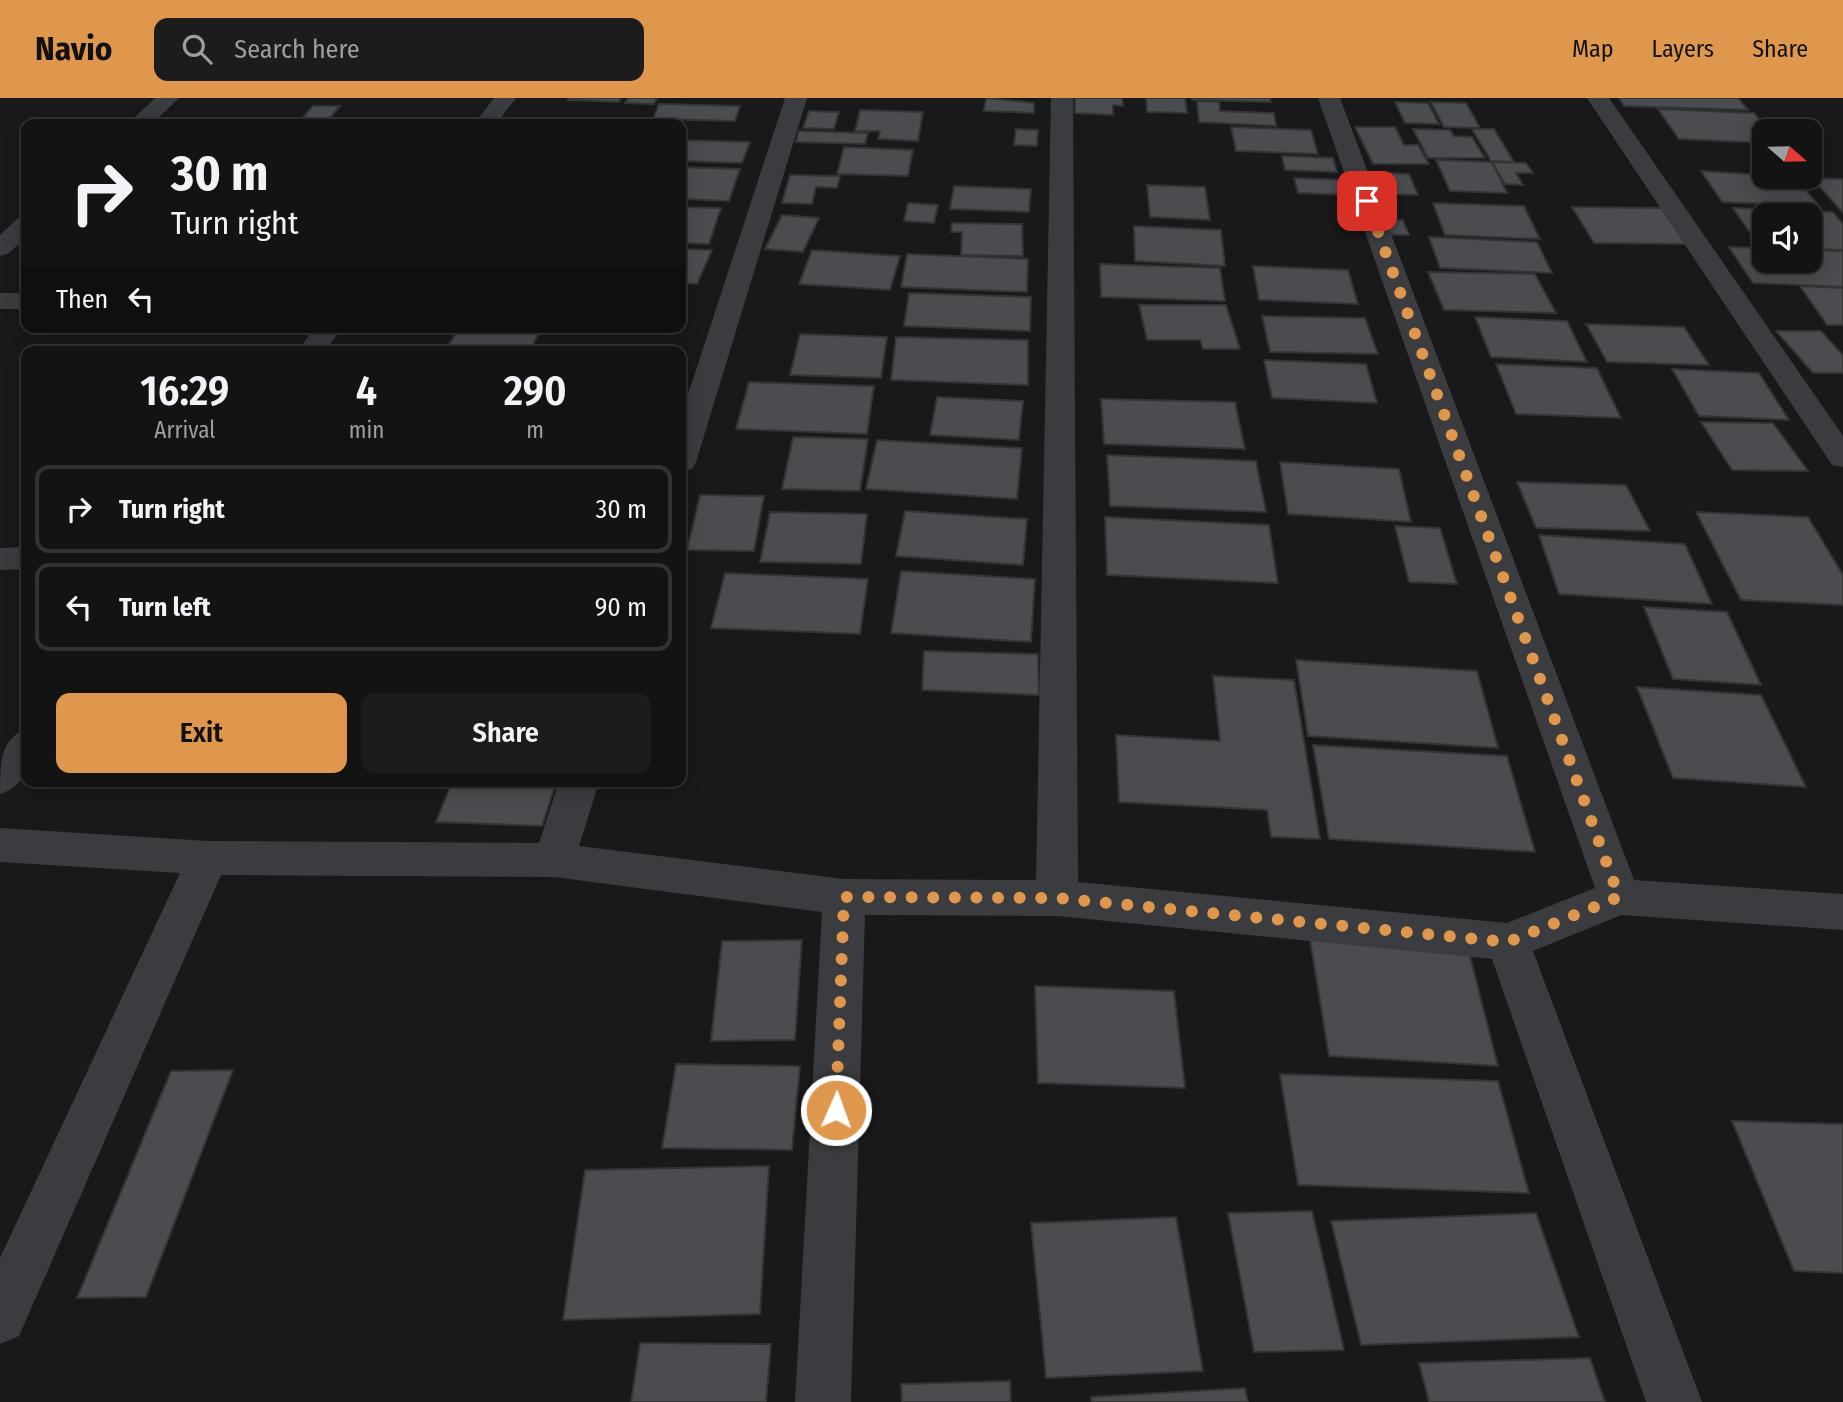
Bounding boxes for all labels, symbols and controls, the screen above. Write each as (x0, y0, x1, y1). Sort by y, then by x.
search box (154, 18, 644, 81)
text: Navio (35, 29, 112, 69)
icon: search (178, 30, 216, 68)
text: Search here (234, 34, 360, 65)
text: Map (1572, 35, 1614, 63)
text: Layers (1652, 35, 1714, 63)
text: Share (1752, 35, 1808, 63)
north arrow (1752, 119, 1822, 189)
map controls (1752, 119, 1822, 273)
text: 30 m (171, 144, 269, 203)
icon: right (56, 147, 147, 238)
pin (1337, 171, 1397, 231)
icon: arrive (1348, 182, 1386, 220)
button: sound (1752, 203, 1822, 273)
text: Turn right (171, 204, 298, 242)
icon: left (122, 280, 160, 318)
text: Then (56, 284, 108, 315)
text: 16:29 (140, 366, 229, 416)
text: 4 (356, 366, 377, 416)
text: 290 (504, 366, 567, 416)
text: Arrival (154, 416, 215, 444)
text: min (349, 416, 384, 444)
text: m (526, 416, 544, 444)
icon: right (60, 490, 98, 528)
text: Turn right (119, 494, 225, 525)
text: 30 m (596, 494, 647, 525)
icon: left (60, 588, 98, 626)
text: Turn left (119, 592, 211, 623)
text: 90 m (595, 592, 647, 623)
button: Exit (56, 693, 347, 773)
button: Share (361, 693, 651, 773)
position arrow (799, 1073, 873, 1147)

